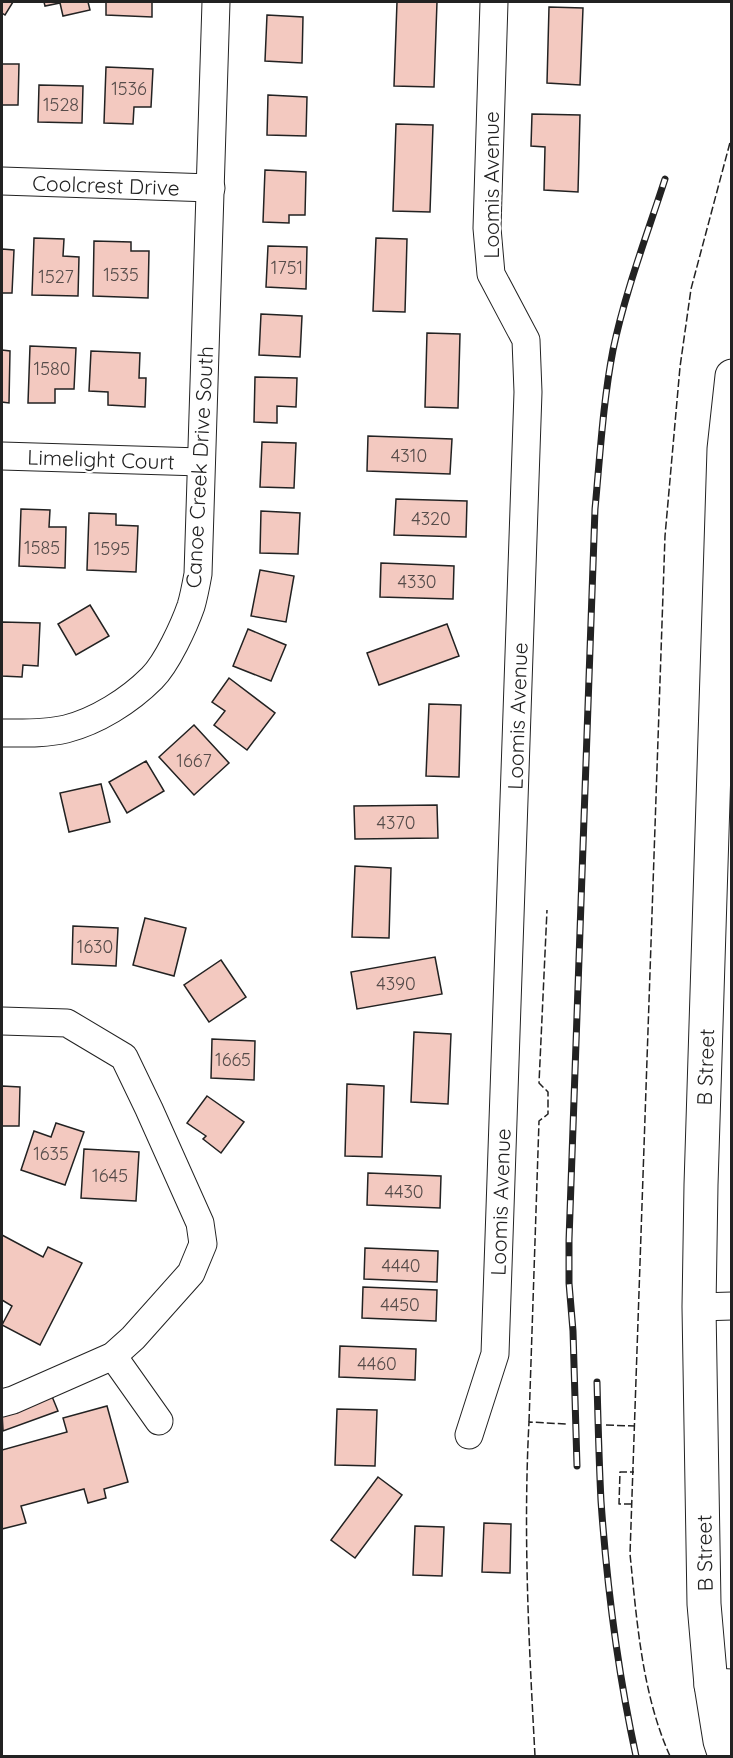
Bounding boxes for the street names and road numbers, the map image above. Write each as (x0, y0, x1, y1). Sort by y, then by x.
street label: Loomis Avenue (478, 111, 504, 259)
street label: Coolcrest Drive (32, 169, 180, 201)
street label: Canoe Creek Drive South (180, 345, 218, 589)
street label: Limelight Court (27, 443, 175, 475)
street label: Loomis Avenue (501, 642, 533, 790)
street label: B Street (691, 1028, 719, 1106)
street label: Loomis Avenue (484, 1128, 516, 1276)
street label: B Street (690, 1514, 718, 1592)

